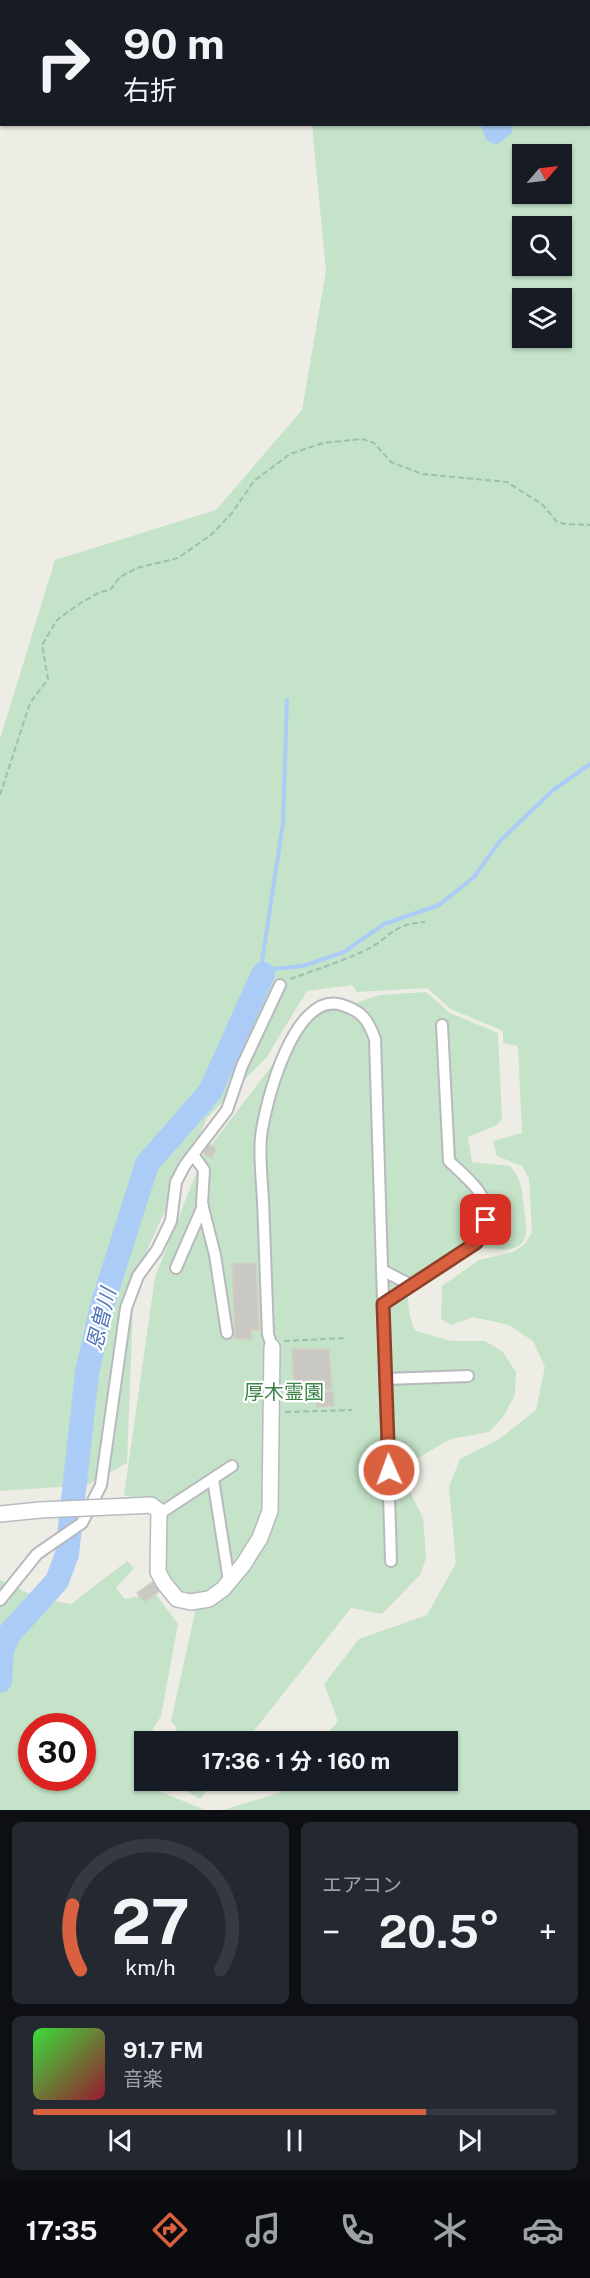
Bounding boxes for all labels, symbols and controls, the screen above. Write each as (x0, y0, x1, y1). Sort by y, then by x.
text: 90 m (123, 19, 225, 68)
icon: right (24, 24, 102, 102)
text: 右折 (123, 74, 177, 106)
north arrow (512, 144, 572, 204)
map controls (512, 144, 572, 348)
button: search (512, 216, 572, 276)
button: layers (512, 288, 572, 348)
pin (460, 1194, 511, 1245)
icon: arrive (469, 1203, 502, 1236)
water label: 恩曽川 (81, 1283, 121, 1353)
park label: 厚木霊園 (244, 1380, 324, 1404)
position arrow (357, 1438, 421, 1502)
speed limit sign: 30 (18, 1713, 96, 1791)
text: 17:36 · 1 分 · 160 m (202, 1748, 390, 1774)
text: エアコン (322, 1873, 402, 1897)
text: 27 (111, 1885, 190, 1958)
text: 20.5° (379, 1905, 500, 1958)
text: − (322, 1913, 340, 1951)
text: + (539, 1913, 557, 1951)
text: km/h (125, 1955, 176, 1980)
text: 91.7 FM (123, 2037, 203, 2063)
text: 音楽 (123, 2067, 163, 2091)
icon: previous (104, 2124, 137, 2157)
icon: pause (278, 2124, 311, 2157)
icon: next (453, 2124, 486, 2157)
icon: directions (149, 2209, 191, 2251)
icon: music (242, 2209, 284, 2251)
icon: phone (336, 2209, 378, 2251)
icon: climate (429, 2209, 471, 2251)
icon: car (522, 2209, 564, 2251)
text: 17:35 (26, 2214, 98, 2246)

